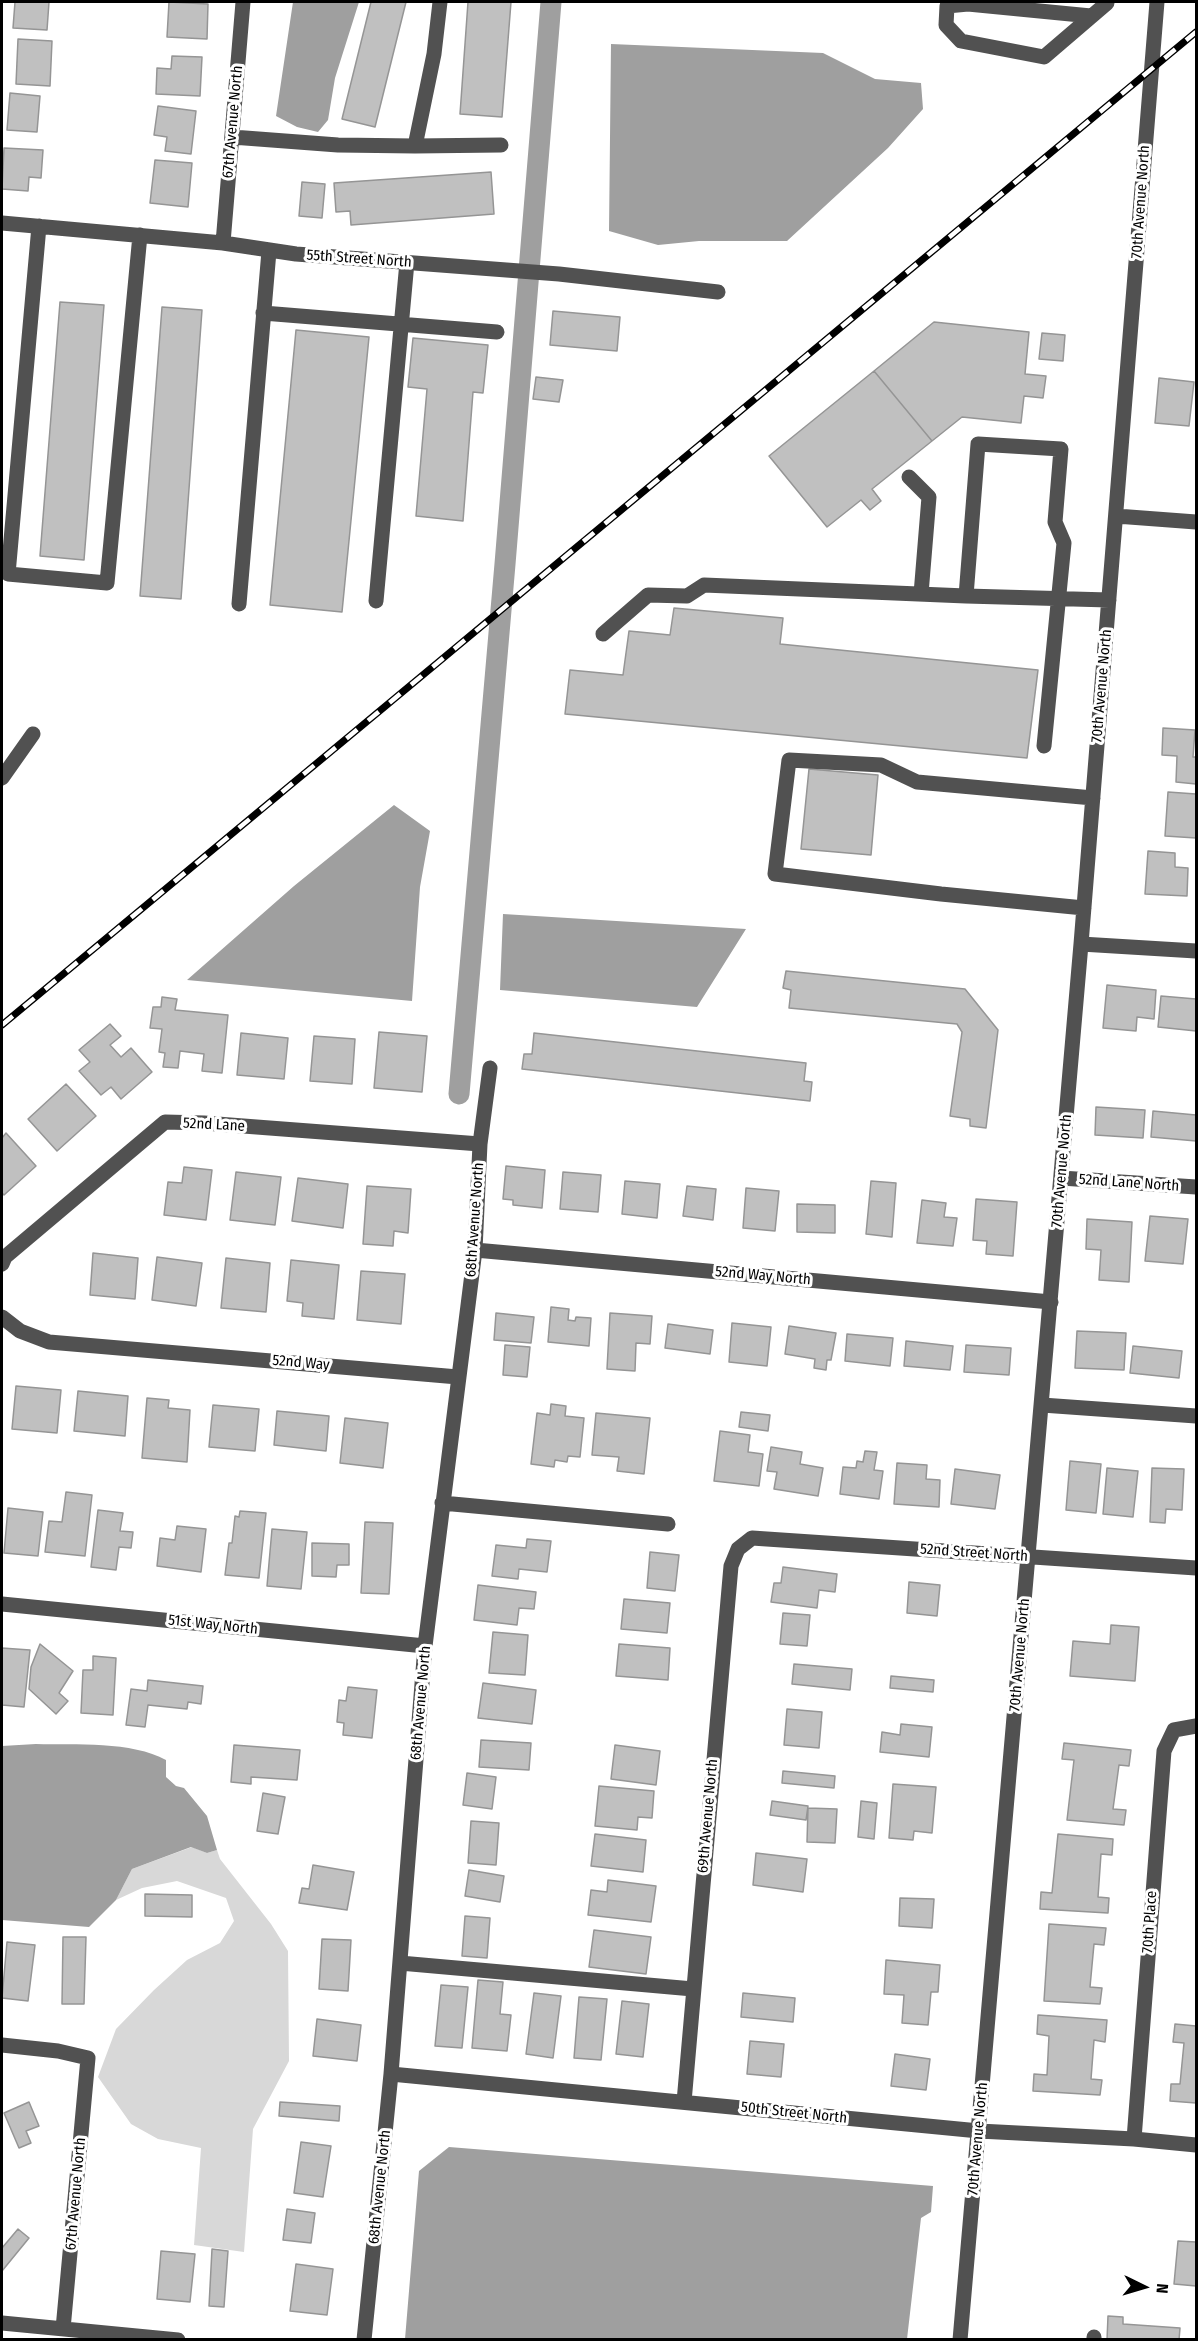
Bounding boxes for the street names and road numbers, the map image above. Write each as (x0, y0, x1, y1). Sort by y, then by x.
street label: 67th Avenue North (219, 65, 247, 179)
street label: 70th Avenue North (1128, 145, 1154, 259)
street label: 55th Street North (306, 246, 412, 272)
street label: 70th Avenue North (1088, 629, 1116, 743)
street label: 52nd Lane (183, 1114, 245, 1136)
street label: 70th Avenue North (1048, 1114, 1076, 1228)
street label: 68th Avenue North (462, 1162, 488, 1278)
street label: 52nd Lane North (1078, 1171, 1180, 1195)
street label: 52nd Way North (714, 1263, 812, 1289)
street label: 52nd Way (272, 1352, 330, 1374)
street label: 52nd Street North (919, 1540, 1029, 1566)
street label: 70th Avenue North (1006, 1598, 1034, 1712)
street label: 51st Way North (167, 1611, 259, 1639)
street label: 68th Avenue North (407, 1645, 435, 1761)
street label: 69th Avenue North (694, 1758, 722, 1874)
street label: 70th Place (1139, 1890, 1161, 1954)
street label: 70th Avenue North (964, 2082, 992, 2196)
street label: 50th Street North (740, 2098, 848, 2128)
street label: 68th Avenue North (365, 2129, 395, 2245)
street label: 67th Avenue North (62, 2137, 90, 2251)

